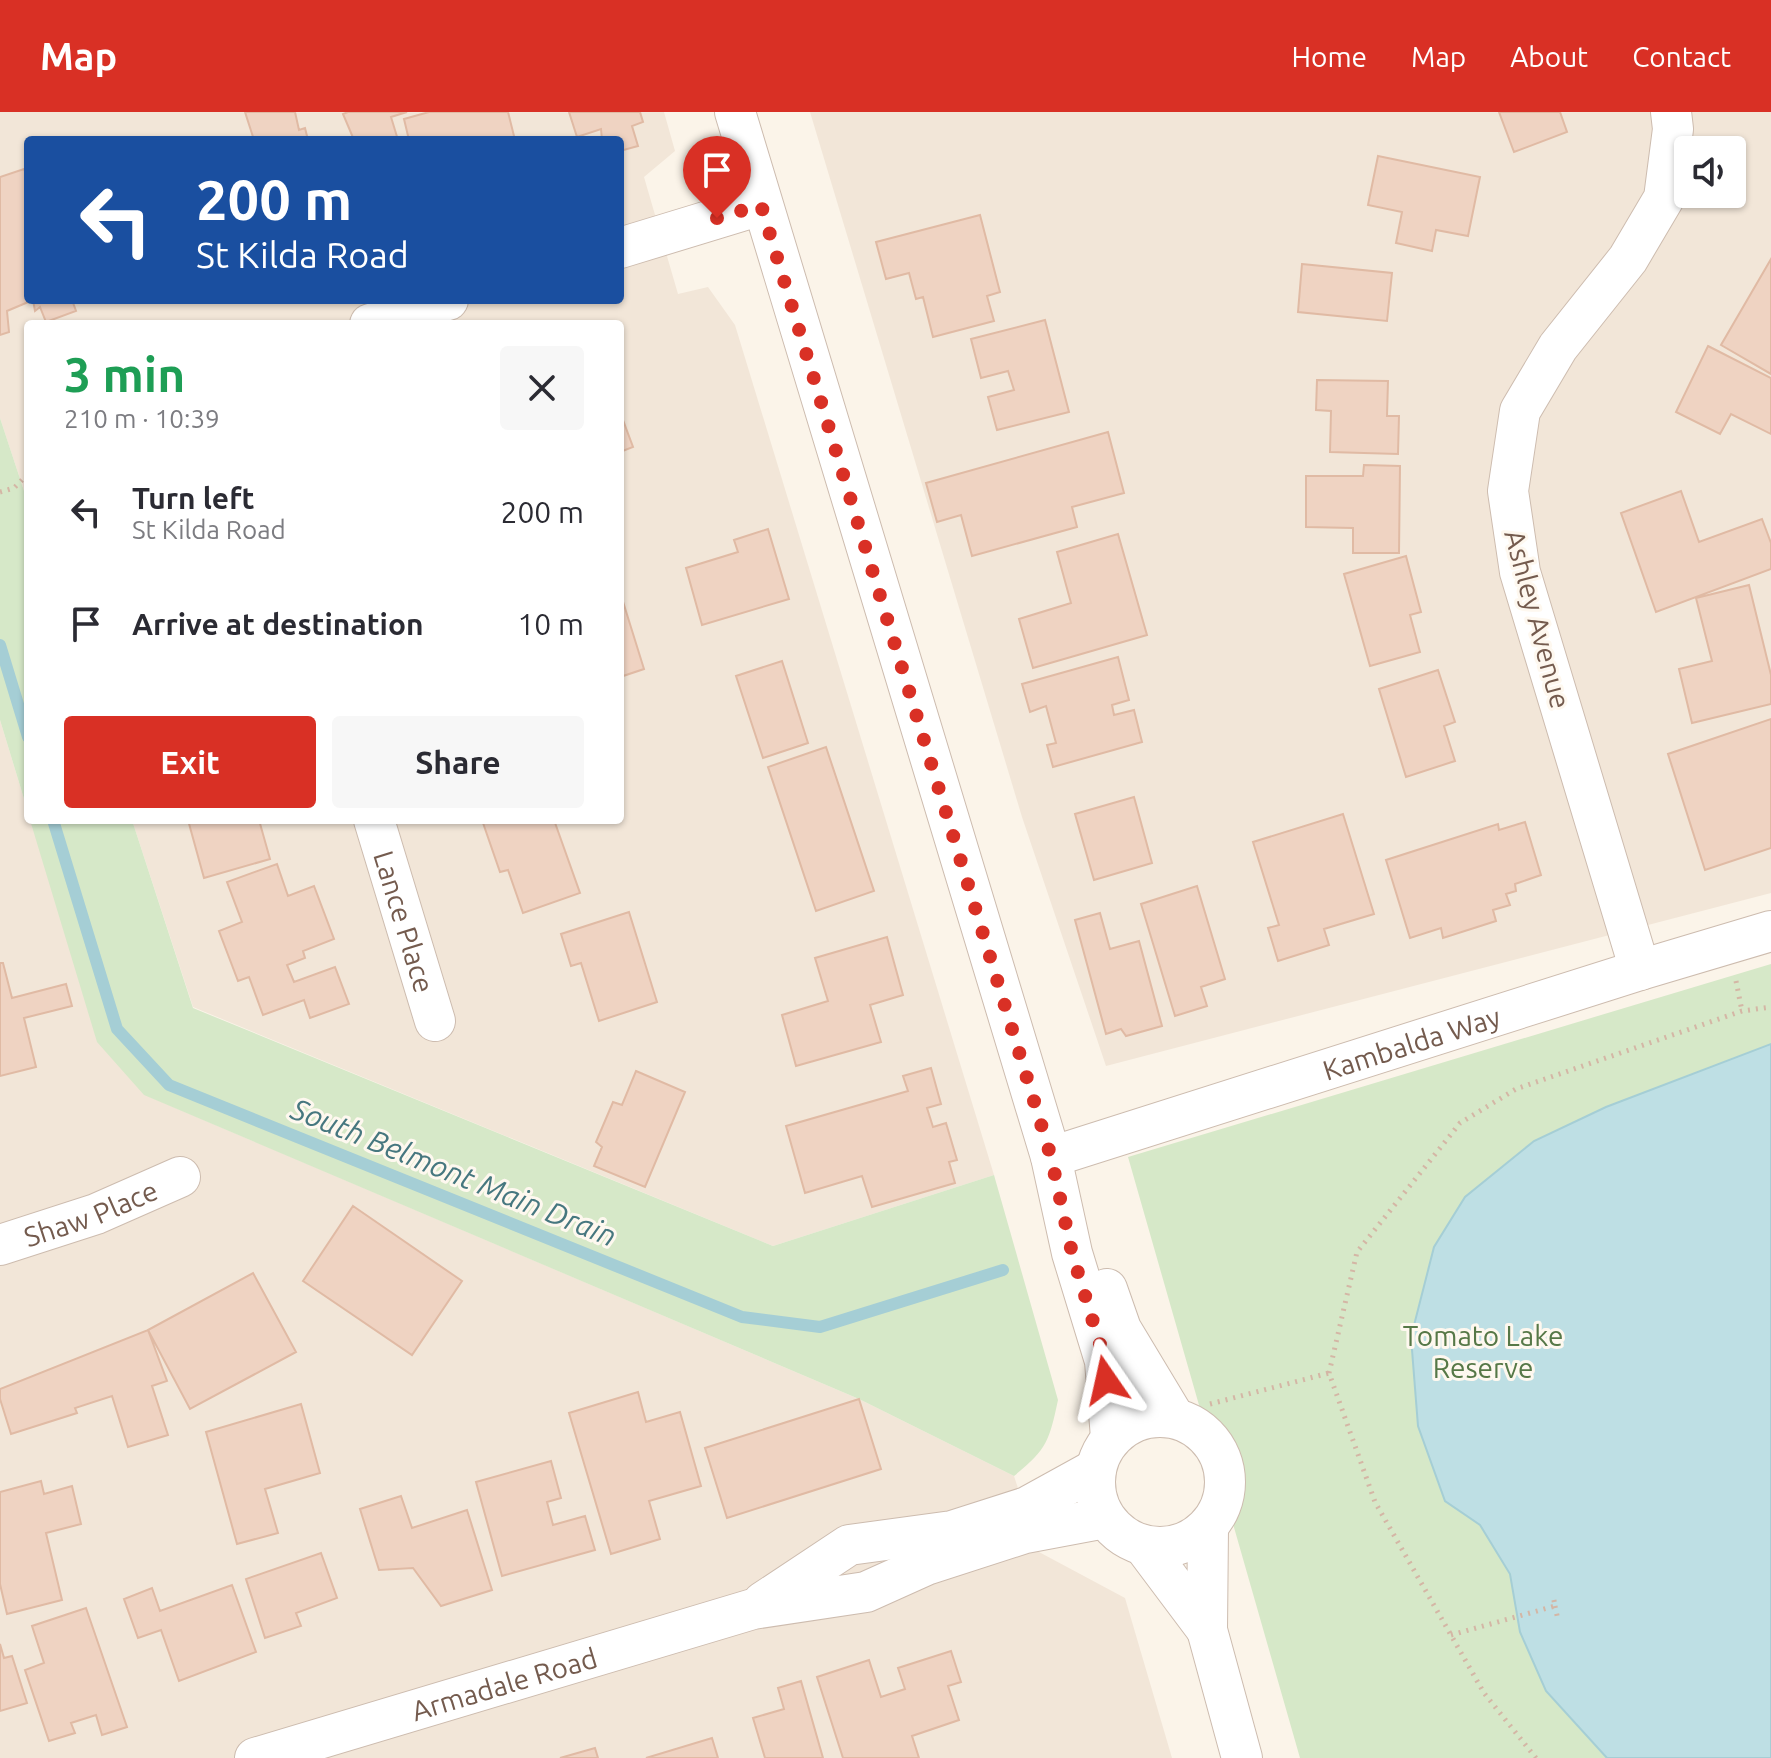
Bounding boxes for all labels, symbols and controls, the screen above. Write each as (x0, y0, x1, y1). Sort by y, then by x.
text: Map (40, 35, 117, 77)
text: Home (1292, 41, 1367, 72)
text: Map (1411, 41, 1466, 72)
text: About (1510, 41, 1588, 72)
text: Contact (1632, 41, 1731, 72)
pin (683, 136, 751, 218)
map controls (1674, 136, 1746, 208)
button: sound (1674, 136, 1746, 208)
icon: arrive (695, 148, 739, 192)
icon: left (64, 168, 168, 272)
text: 200 m (196, 168, 352, 231)
text: St Kilda Road (196, 234, 409, 275)
button: close (500, 346, 584, 430)
text: 3 min (64, 347, 185, 401)
text: 210 m · 10:39 (64, 404, 220, 433)
text: Turn left (132, 481, 254, 515)
icon: left (64, 490, 108, 534)
text: 200 m (500, 495, 584, 529)
text: St Kilda Road (132, 515, 286, 544)
street label: Ashley Avenue (1499, 526, 1577, 712)
icon: arrive (64, 602, 108, 646)
text: Arrive at destination (132, 607, 424, 641)
text: 10 m (517, 607, 584, 641)
button: Exit (64, 716, 316, 808)
button: Share (332, 716, 584, 808)
street label: Lance Place (369, 847, 441, 996)
street label: Kambalda Way (1319, 1000, 1504, 1085)
water label: South Belmont Main Drain (286, 1091, 621, 1253)
street label: Shaw Place (20, 1174, 162, 1252)
park label: Tomato Lake Reserve (1403, 1320, 1563, 1383)
position arrow (1064, 1338, 1148, 1422)
street label: Armadale Road (408, 1641, 601, 1726)

